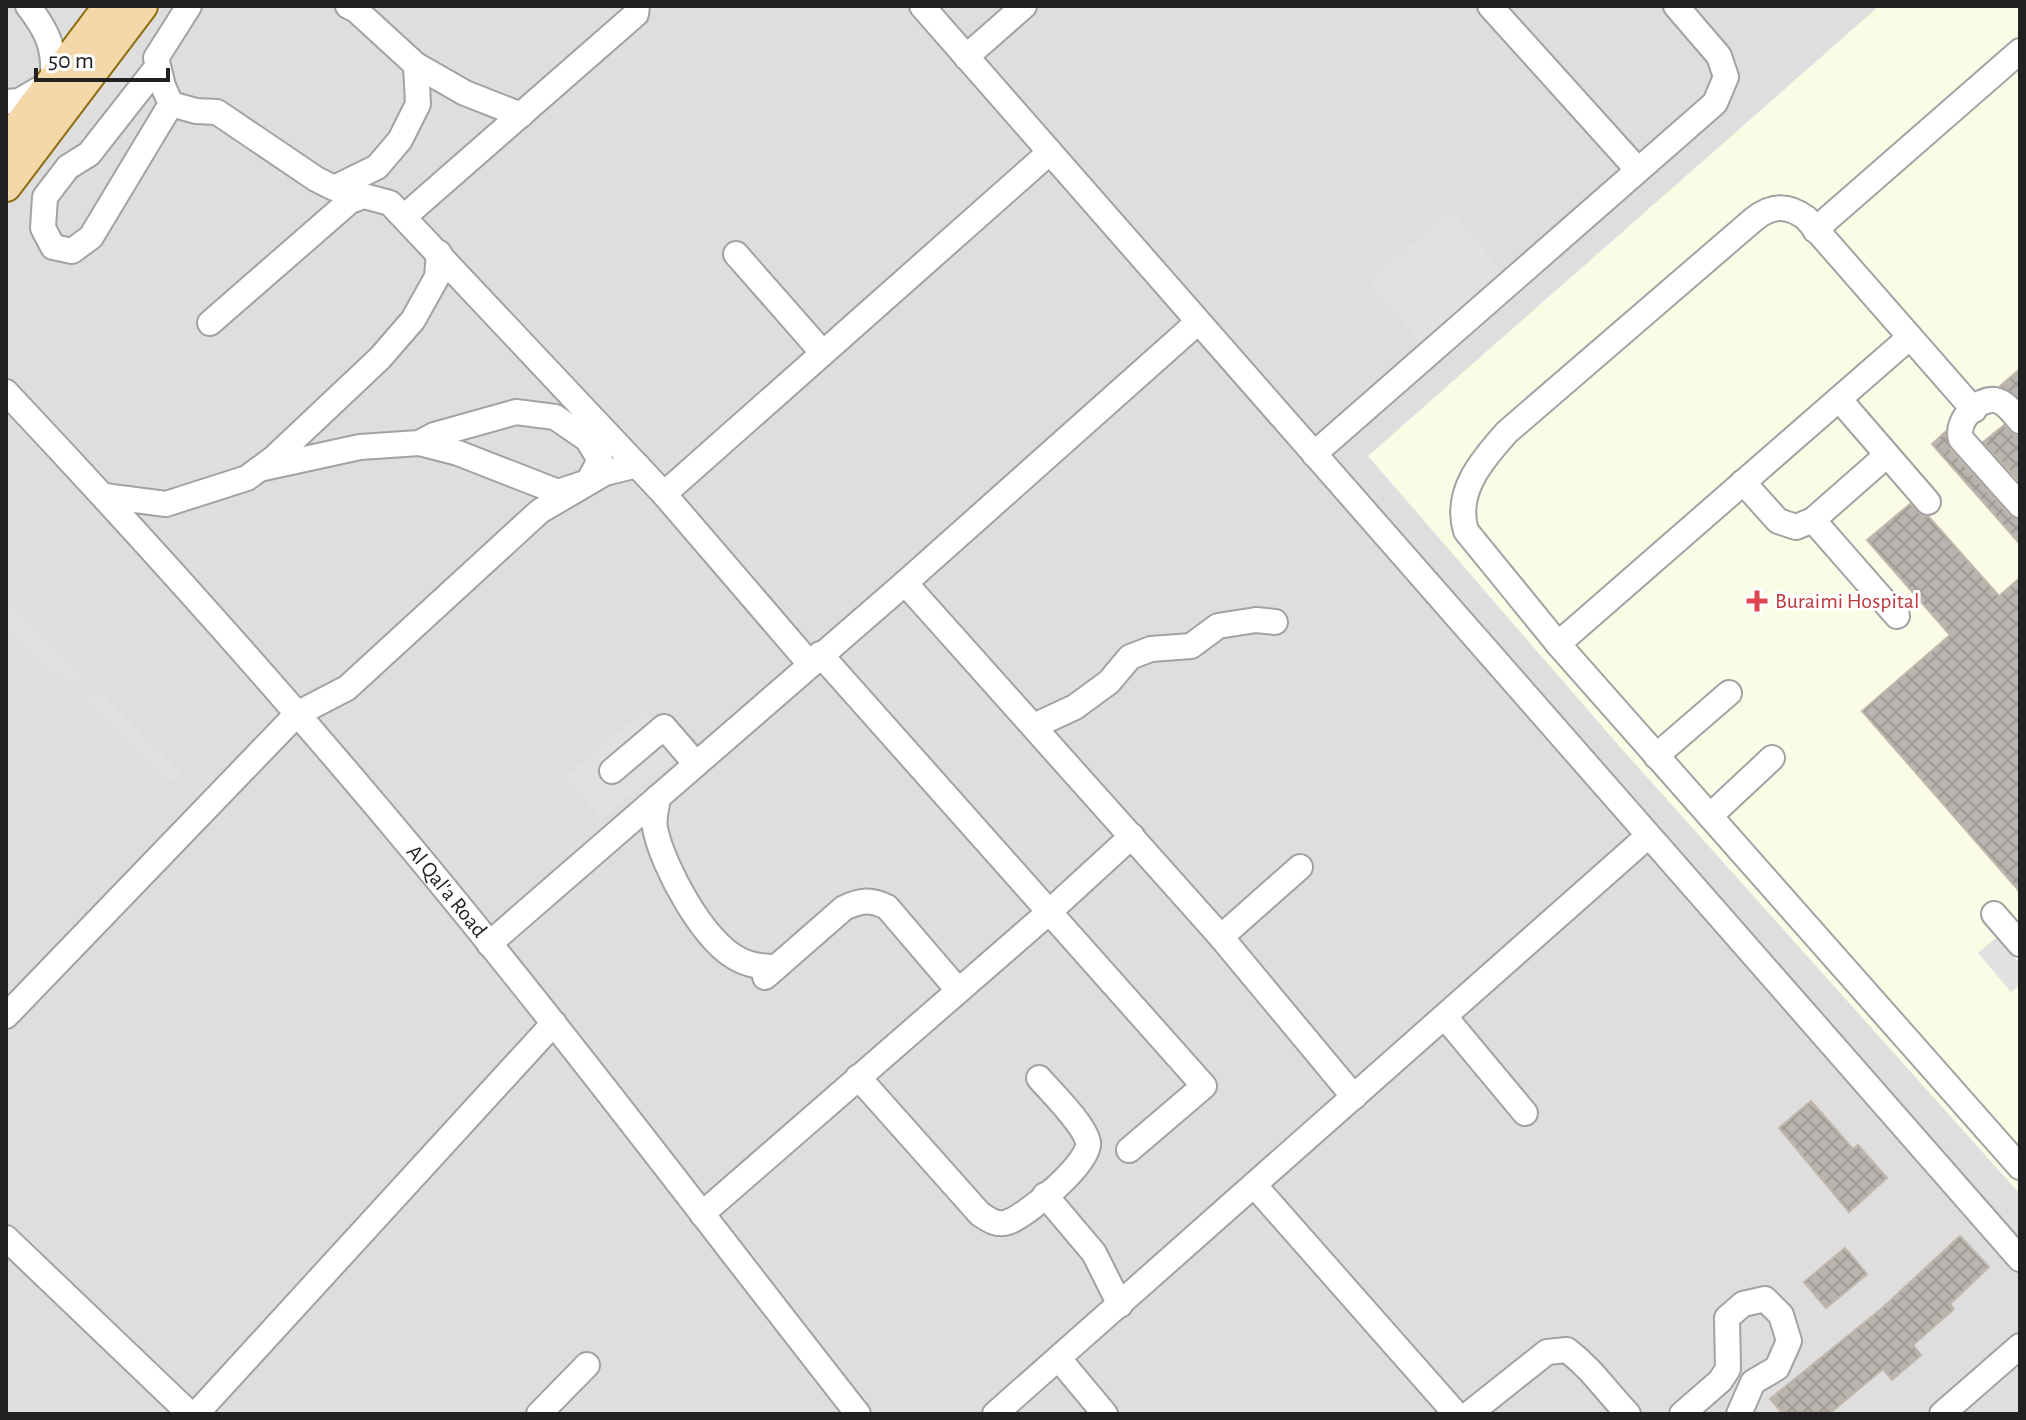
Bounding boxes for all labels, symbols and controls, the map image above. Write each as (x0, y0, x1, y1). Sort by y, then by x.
scale bar (36, 32, 168, 82)
text: 50 m (48, 49, 94, 73)
marker: Buraimi Hospital (1746, 590, 1768, 612)
place label: Buraimi Hospital (1775, 590, 1919, 612)
street label: Al Qal'a Road (403, 841, 491, 941)

